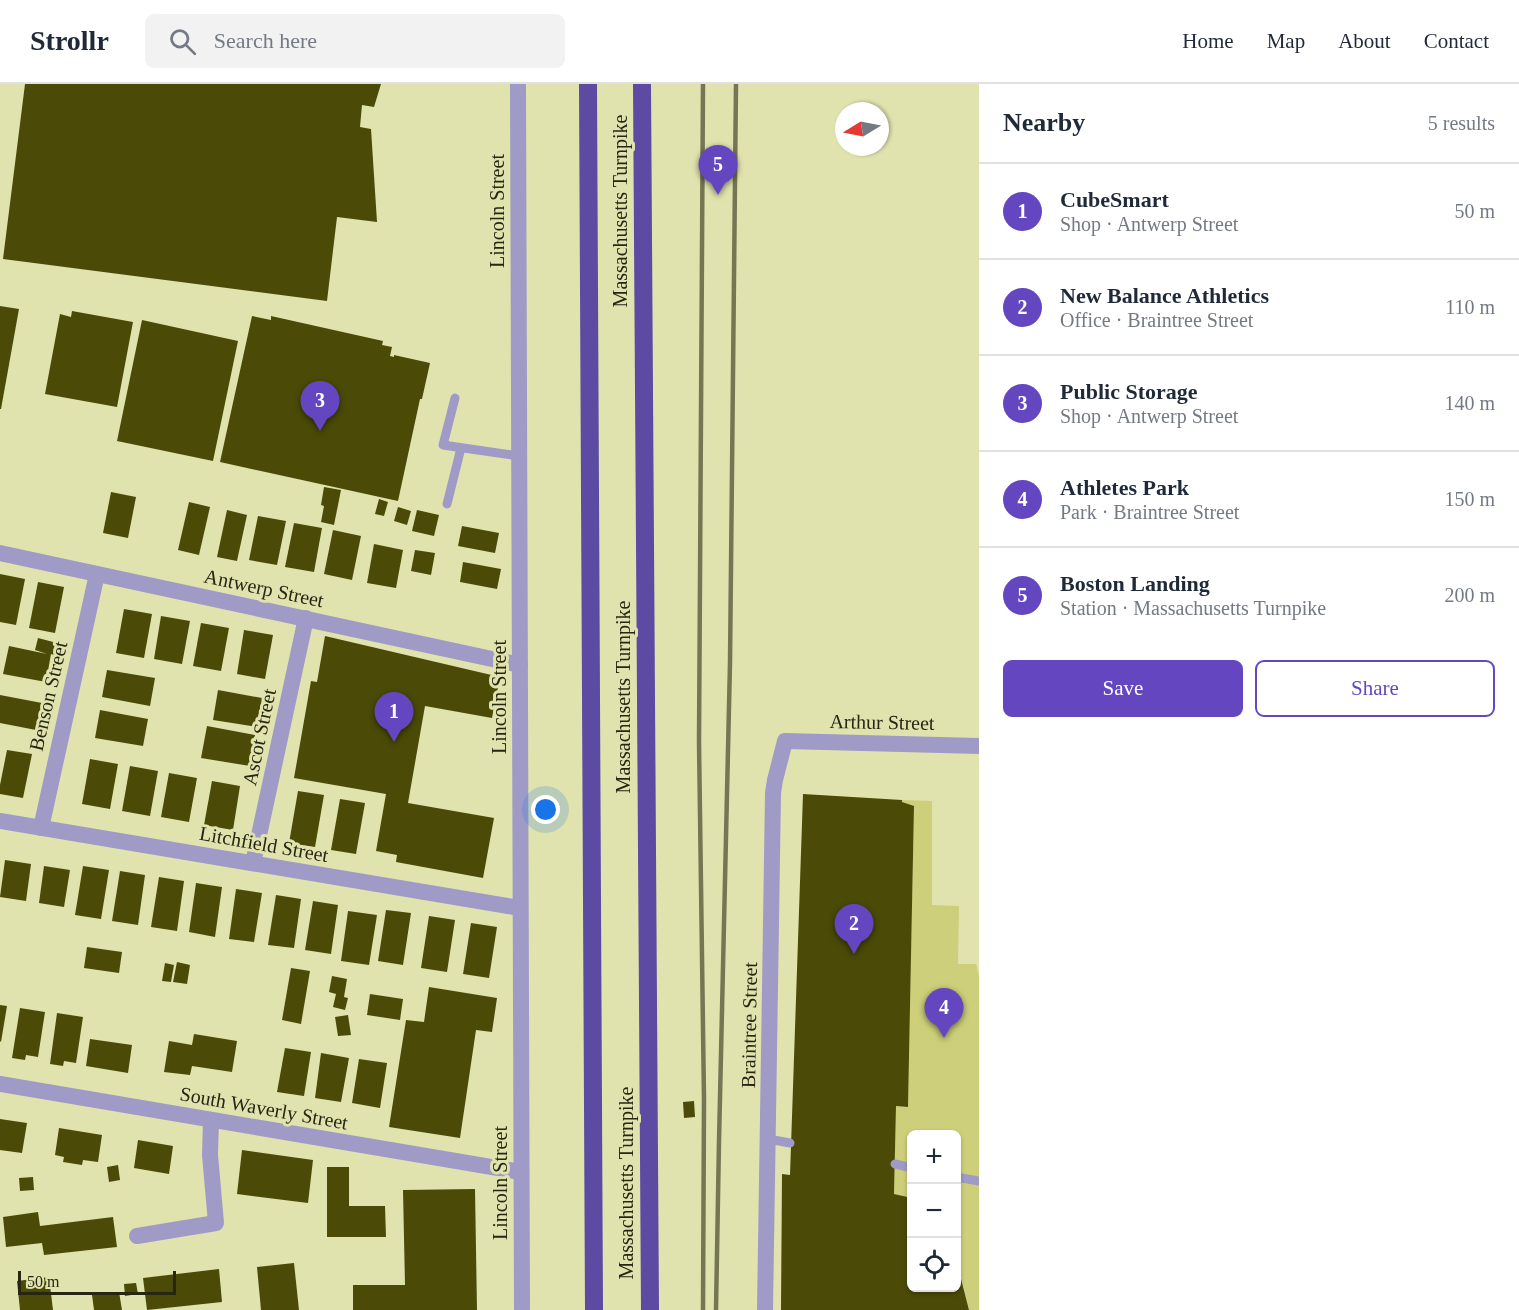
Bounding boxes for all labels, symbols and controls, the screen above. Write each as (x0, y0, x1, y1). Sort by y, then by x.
search box (145, 14, 565, 68)
text: Strollr (30, 25, 109, 56)
icon: search (166, 25, 199, 58)
text: Search here (214, 28, 317, 53)
text: Home (1182, 29, 1234, 53)
text: Map (1267, 29, 1305, 53)
text: About (1338, 29, 1391, 53)
text: Contact (1424, 29, 1489, 53)
north arrow (835, 102, 889, 156)
text: Nearby (1003, 108, 1085, 137)
text: 5 results (1428, 112, 1495, 134)
street label: Massachusetts Turnpike (609, 114, 632, 307)
pin: 5 (698, 146, 738, 195)
street label: Lincoln Street (486, 154, 508, 268)
text: CubeSmart (1060, 187, 1169, 212)
text: 1 (1018, 200, 1028, 222)
text: 50 m (1454, 200, 1495, 222)
text: Shop · Antwerp Street (1060, 213, 1238, 235)
text: New Balance Athletics (1060, 283, 1269, 308)
text: 2 (1018, 296, 1028, 318)
text: 110 m (1445, 296, 1495, 318)
text: Office · Braintree Street (1060, 309, 1253, 331)
text: Public Storage (1060, 379, 1198, 404)
pin: 3 (300, 382, 340, 431)
text: 3 (1018, 392, 1028, 414)
text: 140 m (1444, 392, 1495, 414)
text: Shop · Antwerp Street (1060, 405, 1238, 427)
text: Athletes Park (1060, 475, 1189, 500)
text: 4 (1018, 488, 1028, 510)
text: 150 m (1444, 488, 1495, 510)
text: Park · Braintree Street (1060, 501, 1239, 523)
street label: Antwerp Street (202, 565, 326, 612)
text: Boston Landing (1060, 571, 1210, 596)
text: 5 (1018, 584, 1028, 606)
text: 200 m (1444, 584, 1495, 606)
text: Station · Massachusetts Turnpike (1060, 597, 1326, 619)
street label: Massachusetts Turnpike (612, 600, 635, 793)
street label: Benson Street (25, 639, 71, 753)
street label: Lincoln Street (488, 640, 510, 754)
button: Save (1003, 660, 1243, 717)
button: Share (1255, 660, 1495, 717)
street label: Ascot Street (238, 686, 280, 787)
pin: 1 (374, 692, 414, 742)
street label: Arthur Street (829, 710, 935, 734)
your location (531, 795, 560, 824)
street label: Litchfield Street (198, 822, 331, 866)
pin: 2 (834, 904, 874, 954)
street label: Braintree Street (737, 961, 761, 1088)
pin: 4 (924, 988, 964, 1038)
street label: South Waverly Street (178, 1082, 350, 1135)
street label: Massachusetts Turnpike (615, 1086, 638, 1279)
street label: Lincoln Street (489, 1126, 511, 1240)
map controls (907, 1130, 961, 1292)
button: + (907, 1130, 961, 1184)
button: − (907, 1184, 961, 1238)
button: locate (907, 1238, 961, 1292)
scale bar (18, 1268, 176, 1296)
text: 50 m (27, 1273, 59, 1290)

